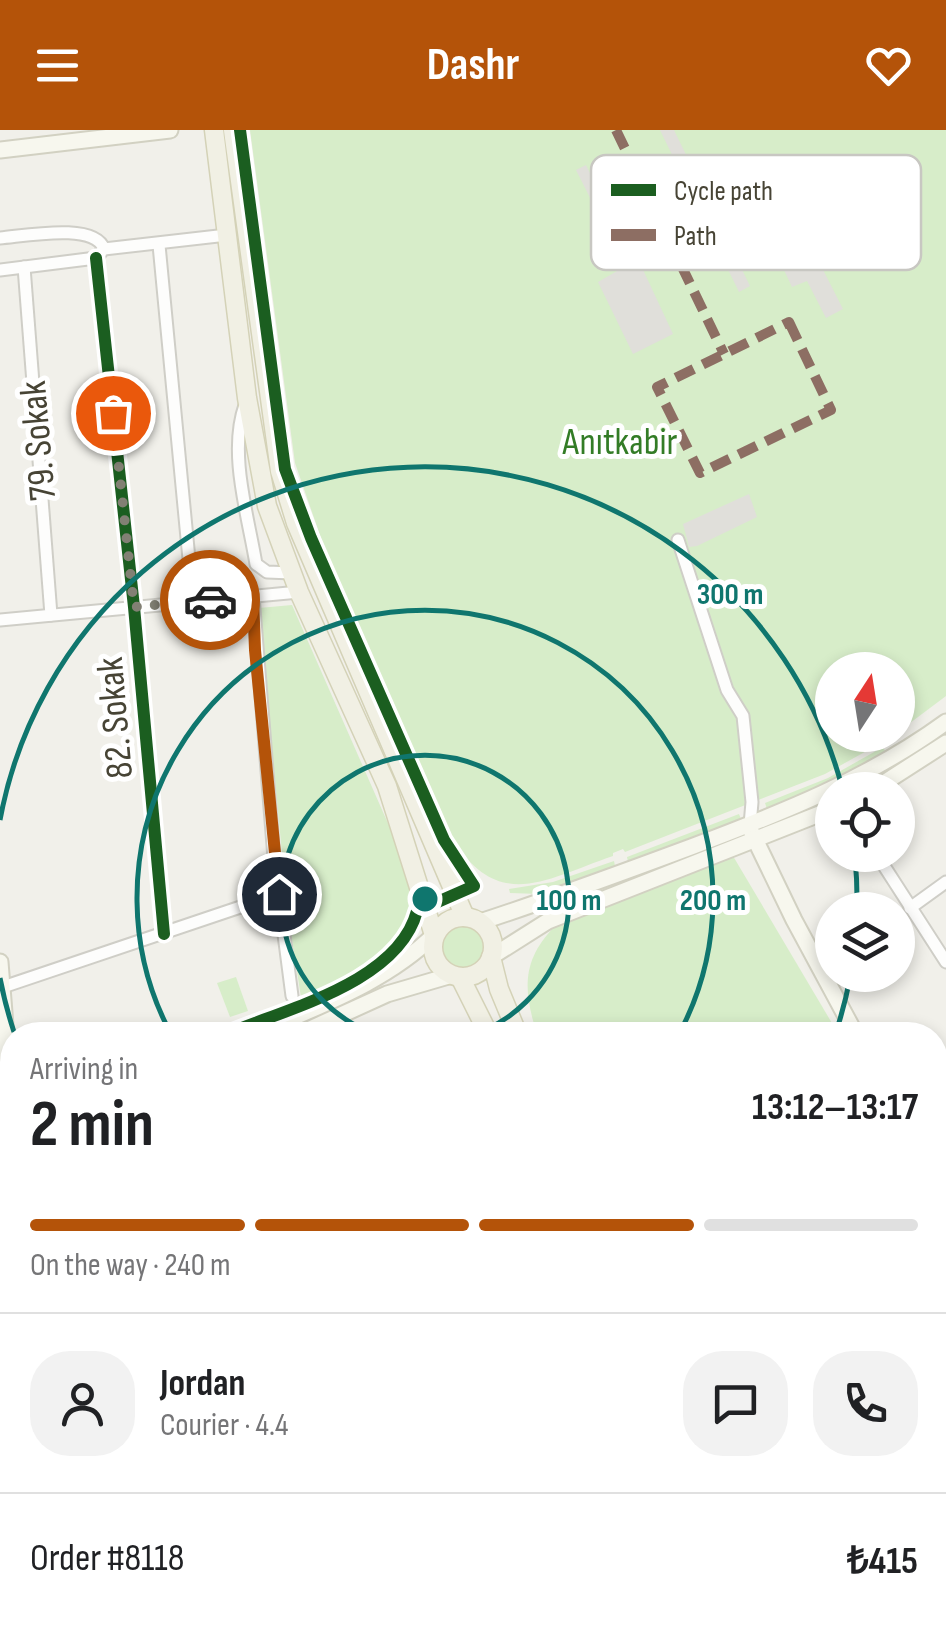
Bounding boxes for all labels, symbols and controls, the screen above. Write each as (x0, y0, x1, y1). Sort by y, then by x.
icon: menu (30, 38, 85, 93)
text: Dashr (427, 38, 519, 93)
icon: heart (861, 38, 916, 93)
legend (591, 155, 921, 270)
text: Cycle path (674, 175, 773, 208)
text: Path (674, 220, 717, 253)
pin (71, 371, 156, 456)
street label: 79. Sokak (11, 379, 66, 503)
icon: bag (86, 386, 141, 441)
park label: Anıtkabir (562, 420, 677, 465)
courier (160, 550, 260, 650)
icon: car (183, 573, 238, 628)
text: 300 m (697, 577, 763, 613)
north arrow (815, 652, 915, 752)
map controls (815, 652, 915, 992)
street label: 82. Sokak (88, 655, 143, 780)
button: locate (815, 772, 915, 872)
pin (237, 852, 322, 937)
icon: home (252, 867, 307, 922)
centre of rings (407, 881, 443, 917)
text: 100 m (537, 883, 601, 919)
text: 200 m (680, 883, 746, 919)
button: layers (815, 892, 915, 992)
text: Arriving in (30, 1050, 138, 1089)
text: 13:12–13:17 (752, 1085, 918, 1130)
text: 2 min (30, 1087, 154, 1165)
text: On the way · 240 m (30, 1246, 231, 1285)
button: person (30, 1351, 135, 1456)
button: chat (683, 1351, 788, 1456)
button: phone (813, 1351, 918, 1456)
text: Jordan (160, 1361, 245, 1406)
text: Courier · 4.4 (160, 1406, 288, 1445)
text: Order #8118 (30, 1536, 184, 1581)
text: ₺415 (847, 1539, 918, 1584)

